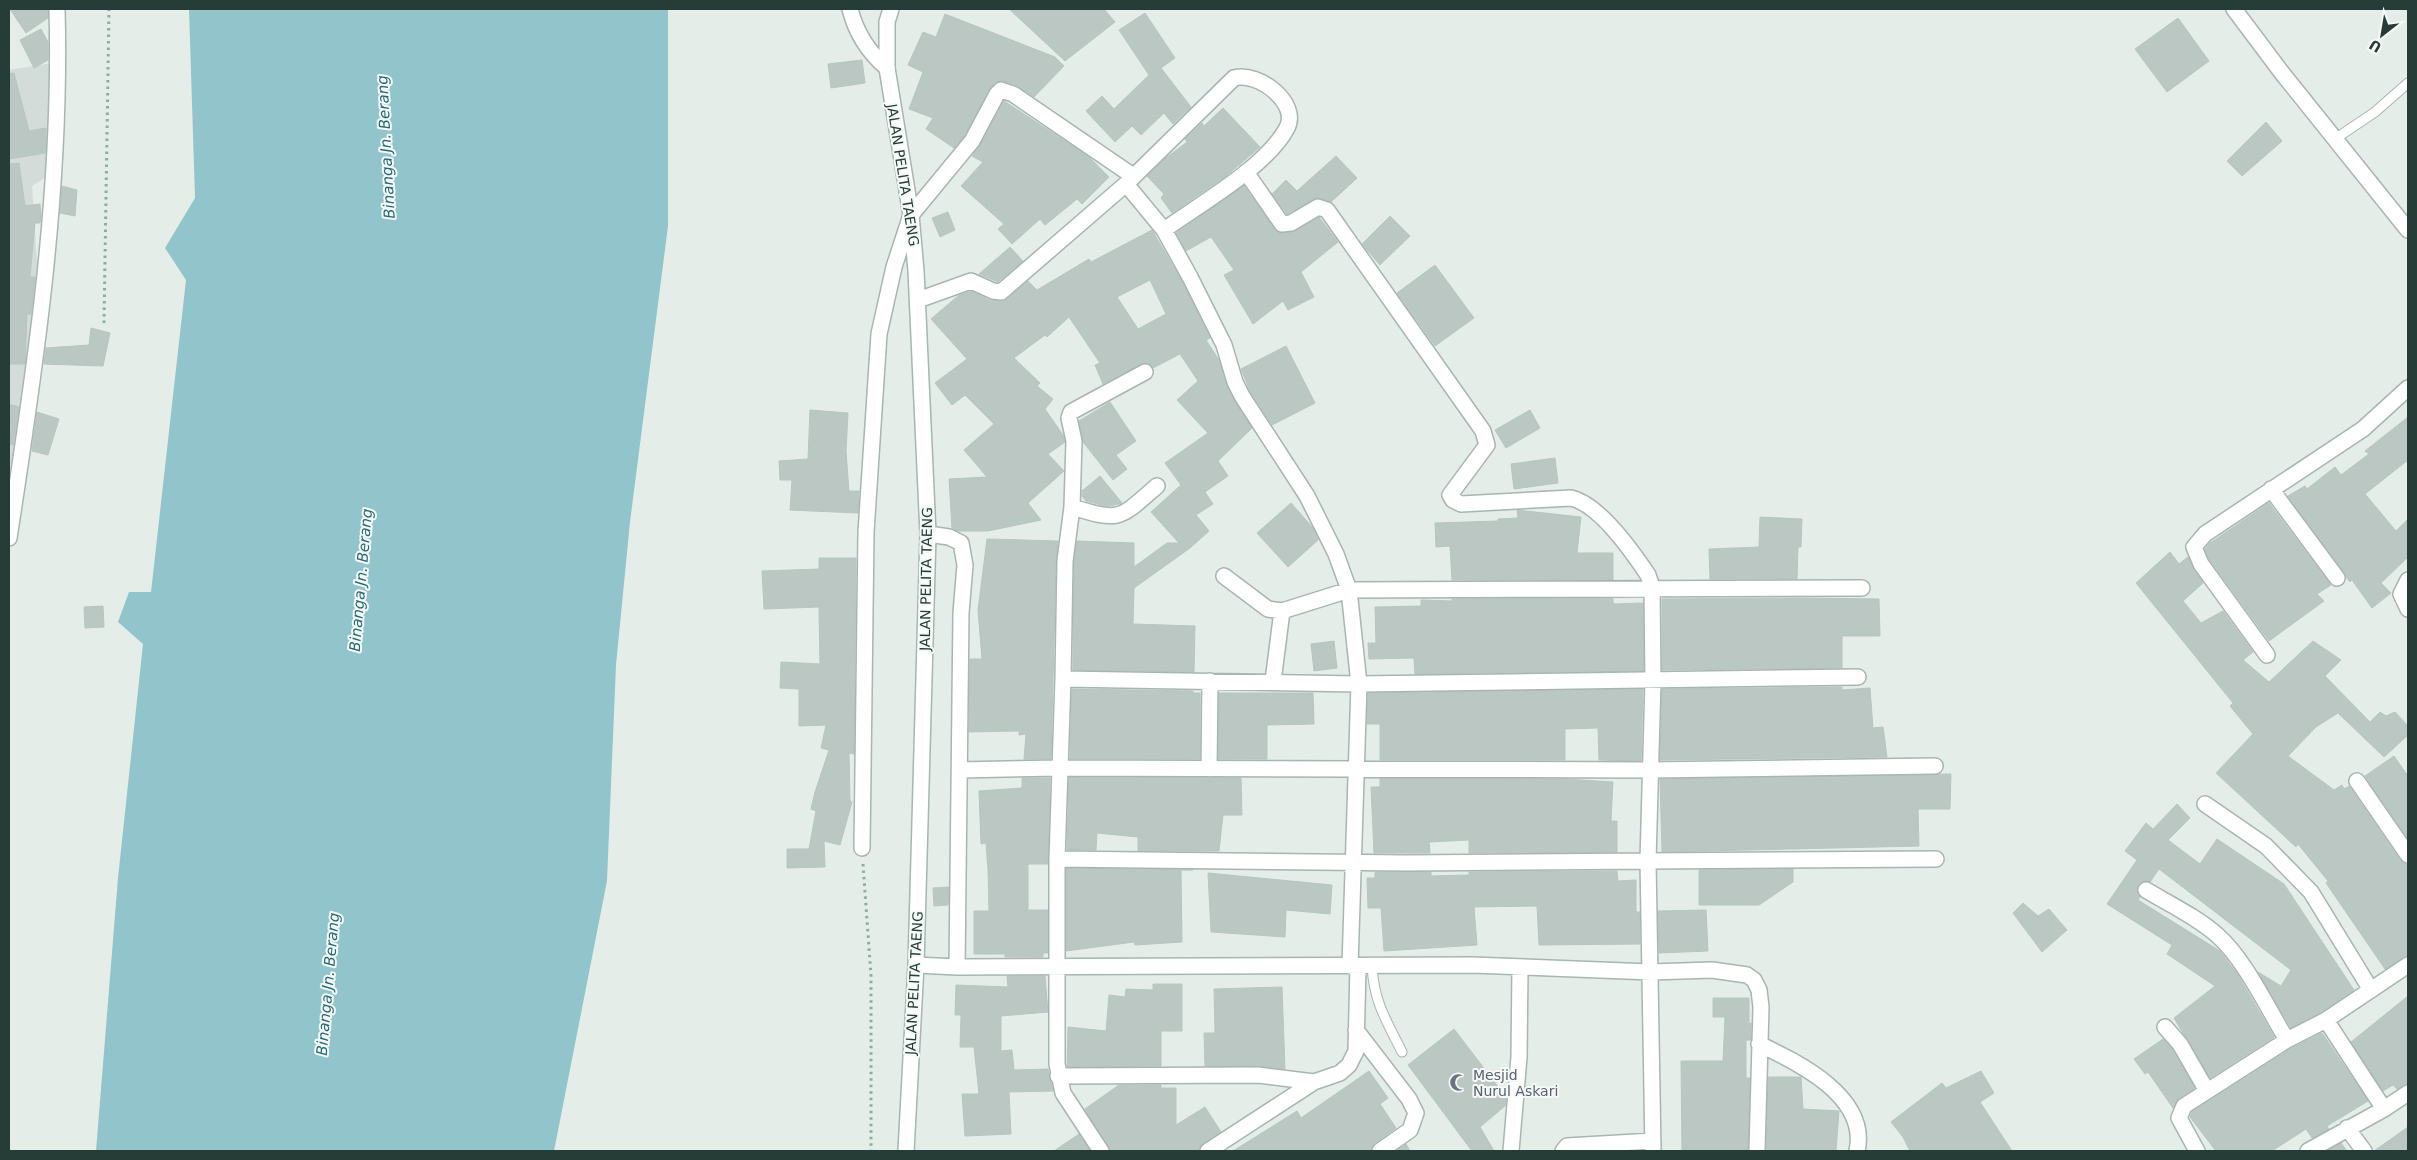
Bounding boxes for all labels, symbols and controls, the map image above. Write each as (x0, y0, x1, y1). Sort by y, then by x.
north arrow (2357, 10, 2407, 60)
text: U (2366, 36, 2384, 56)
water label: Binanga Jn. Berang (373, 75, 399, 219)
street label: JALAN PELITA TAENG (884, 102, 922, 247)
street label: JALAN PELITA TAENG (917, 507, 935, 652)
water label: Binanga Jn. Berang (346, 508, 376, 652)
street label: JALAN PELITA TAENG (902, 911, 926, 1056)
water label: Binanga Jn. Berang (313, 912, 343, 1056)
place label: Mesjid Nurul Askari (1473, 1067, 1558, 1099)
mosque icon: Mesjid Nurul Askari (1449, 1073, 1469, 1093)

